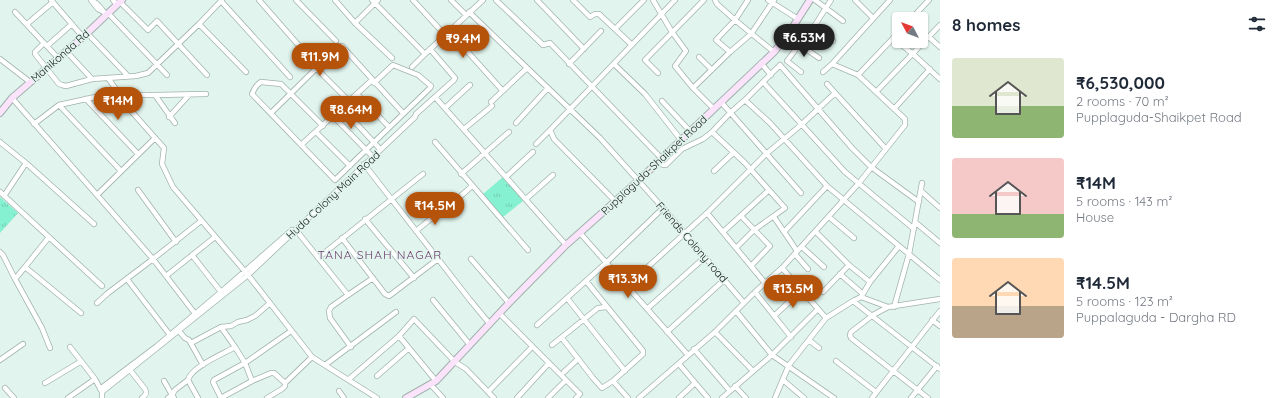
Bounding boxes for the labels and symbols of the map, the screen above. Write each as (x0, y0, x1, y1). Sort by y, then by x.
north arrow (892, 12, 928, 48)
pin: ₹6.53M (771, 24, 837, 58)
pin: ₹9.4M (435, 25, 491, 59)
street label: Manikonda Rd (28, 27, 92, 85)
pin: ₹11.9M (287, 43, 353, 77)
pin: ₹14M (94, 87, 142, 121)
pin: ₹8.64M (318, 96, 384, 130)
street label: Pupplaguda-Shaikpet Road (598, 112, 710, 218)
street label: Huda Colony Main Road (283, 148, 383, 242)
pin: ₹14.5M (402, 192, 468, 226)
street label: Friends Colony road (653, 199, 731, 285)
district label: TANA SHAH NAGAR (318, 247, 442, 262)
pin: ₹13.3M (595, 265, 661, 299)
pin: ₹13.5M (760, 275, 826, 309)

